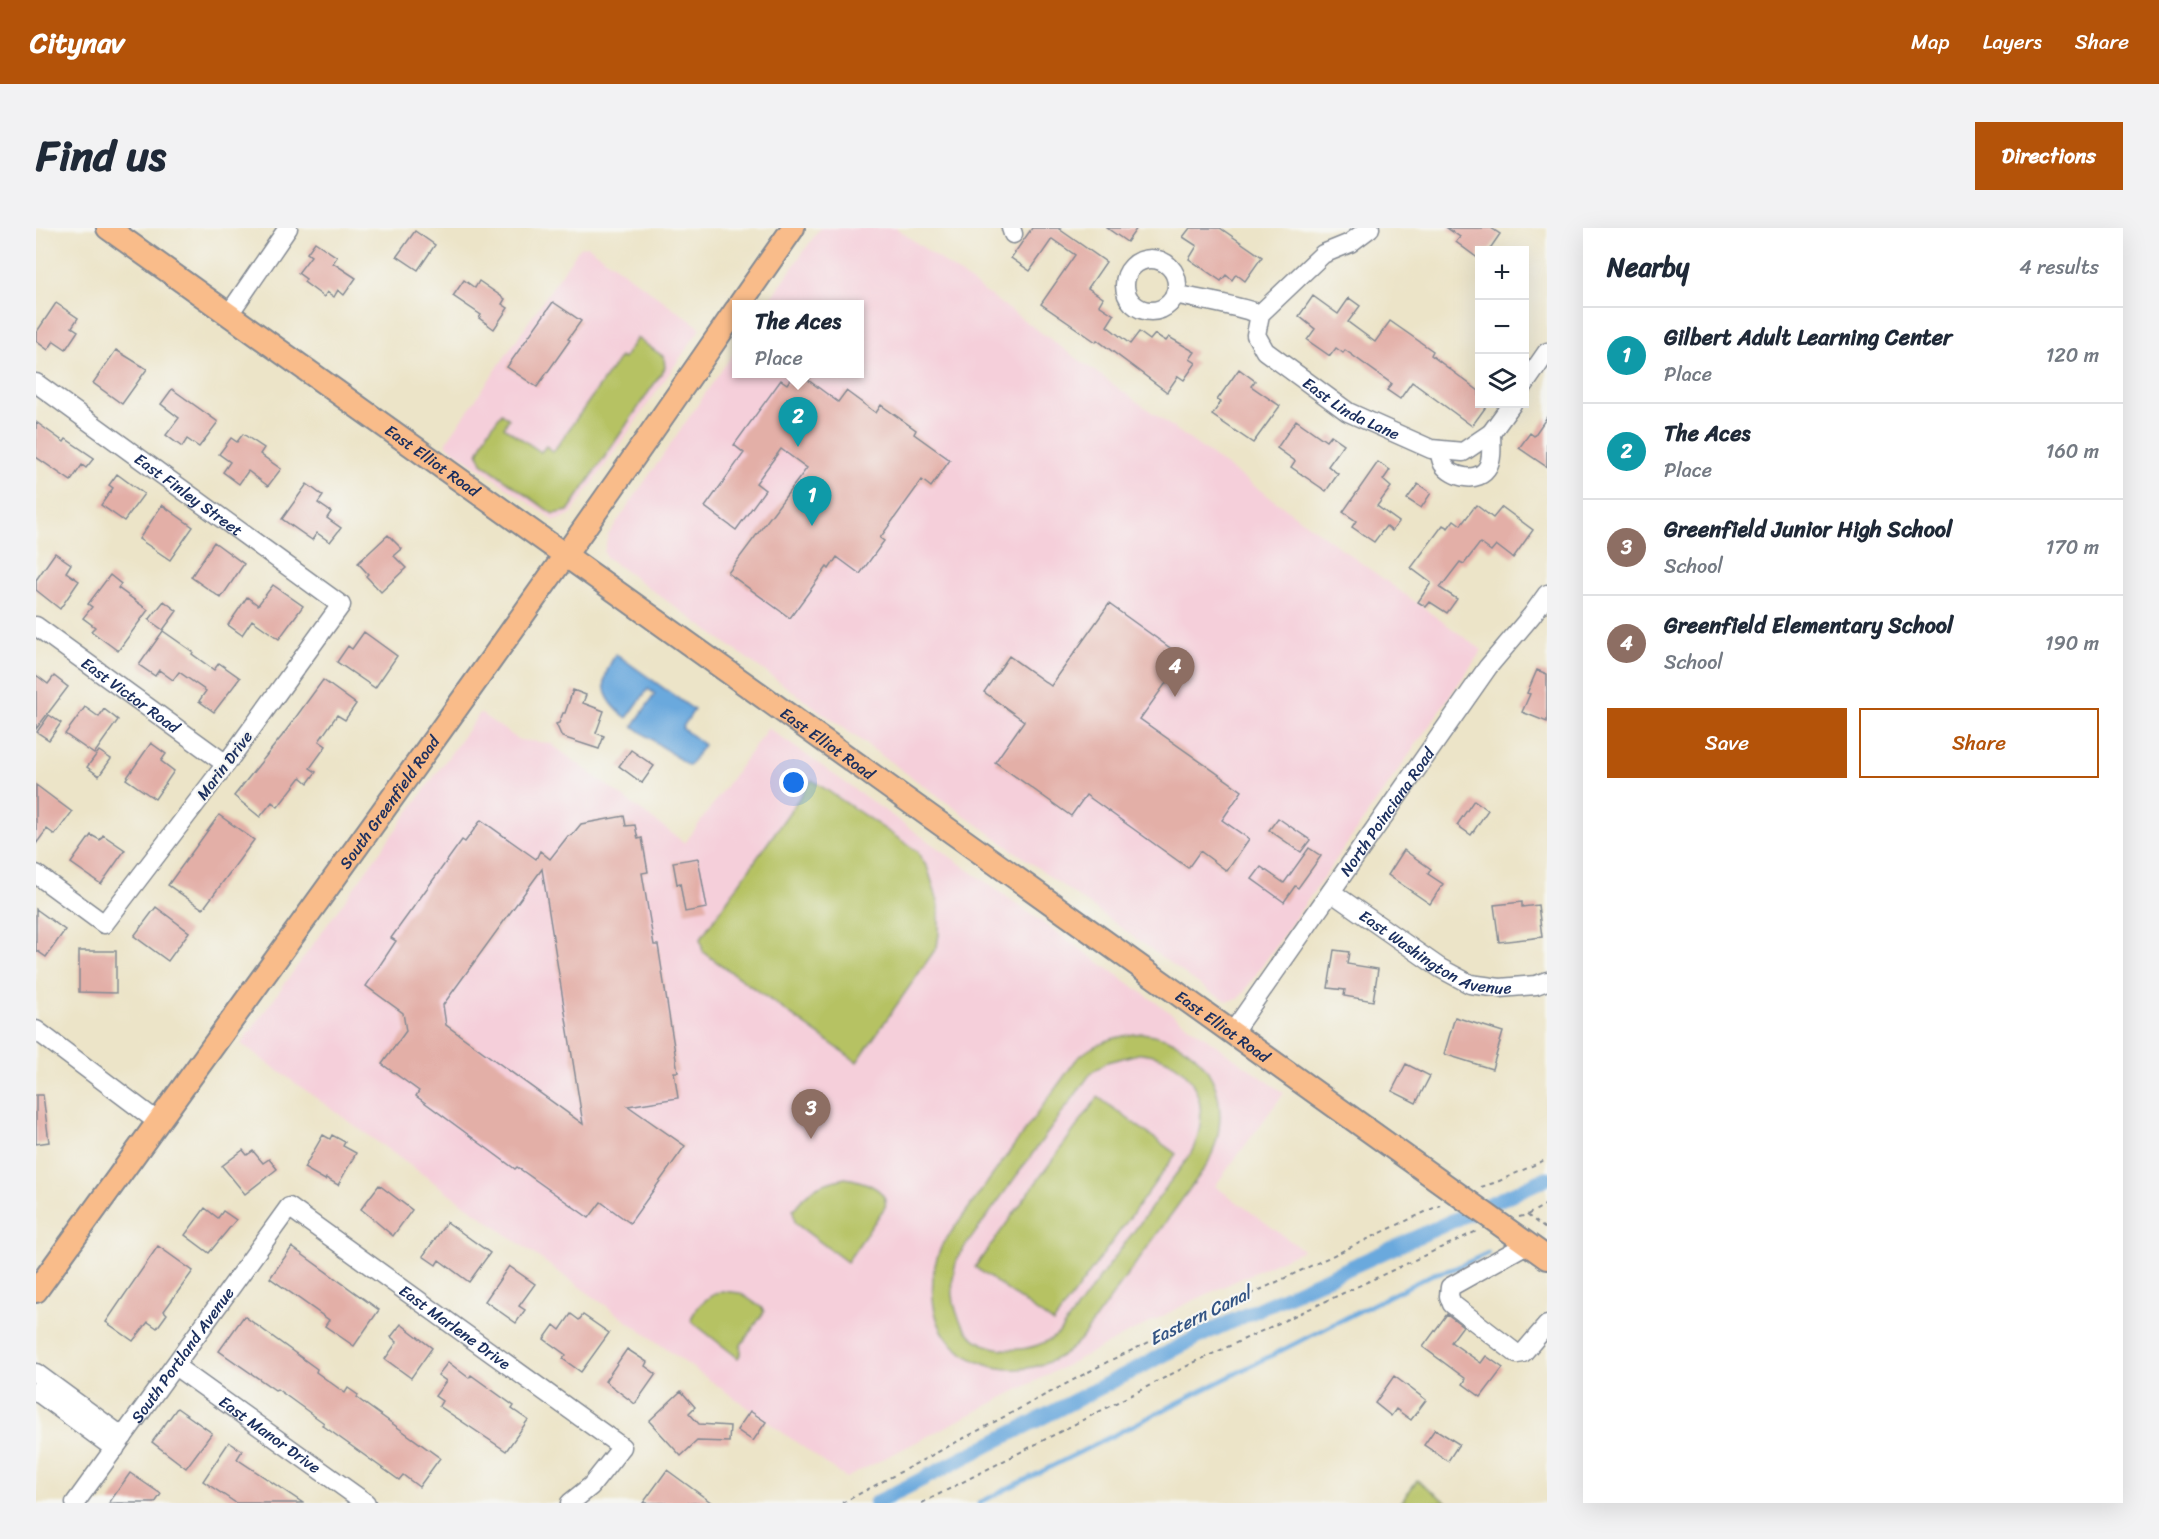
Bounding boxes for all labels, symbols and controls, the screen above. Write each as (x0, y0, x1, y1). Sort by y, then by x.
text: Citynav (30, 18, 124, 67)
text: Map (1911, 23, 1950, 61)
text: Layers (1983, 23, 2042, 61)
text: Share (2075, 23, 2129, 61)
text: Find us (36, 119, 166, 193)
button: Directions (1975, 122, 2123, 190)
text: Nearby (1607, 244, 1689, 290)
map controls (1475, 246, 1529, 408)
button: + (1475, 246, 1529, 300)
text: 4 results (2019, 250, 2099, 285)
popup (732, 300, 864, 378)
button: − (1475, 300, 1529, 354)
text: The Aces (755, 302, 841, 341)
text: Gilbert Adult Learning Center (1664, 318, 1952, 357)
text: 1 (1622, 338, 1631, 373)
text: 120 m (2046, 338, 2099, 373)
text: Place (755, 341, 803, 376)
button: layers (1475, 354, 1529, 408)
text: Place (1664, 357, 1712, 392)
street label: East Linda Lane (1296, 369, 1404, 448)
pin: 2 (778, 398, 818, 447)
text: The Aces (1664, 414, 1751, 453)
street label: East Elliot Road (378, 416, 487, 506)
text: 2 (1621, 434, 1632, 469)
text: 160 m (2046, 434, 2099, 469)
street label: East Finley Street (128, 445, 249, 544)
text: Place (1664, 453, 1712, 488)
pin: 1 (792, 476, 832, 526)
text: Greenfield Junior High School (1664, 510, 1952, 549)
text: 3 (1621, 530, 1632, 565)
text: 170 m (2046, 530, 2099, 565)
text: School (1664, 549, 1723, 584)
text: Greenfield Elementary School (1664, 606, 1953, 645)
text: 4 (1620, 626, 1633, 661)
text: 190 m (2045, 626, 2099, 661)
text: School (1664, 645, 1723, 680)
pin: 4 (1156, 648, 1194, 697)
street label: East Victor Road (75, 649, 187, 742)
street label: East Elliot Road (774, 699, 882, 789)
button: Save (1607, 708, 1847, 778)
button: Share (1859, 708, 2099, 778)
street label: Marin Drive (188, 724, 260, 806)
street label: South Greenfield Road (331, 728, 449, 875)
street label: North Poinciana Road (1332, 740, 1443, 882)
your location (779, 768, 808, 797)
street label: East Washington Avenue (1353, 902, 1513, 1003)
street label: East Elliot Road (1169, 982, 1278, 1071)
pin: 3 (792, 1090, 830, 1139)
water label: Eastern Canal (1143, 1276, 1260, 1355)
street label: East Marlene Drive (393, 1277, 517, 1378)
street label: South Portland Avenue (123, 1281, 242, 1429)
street label: East Manor Drive (212, 1388, 327, 1481)

